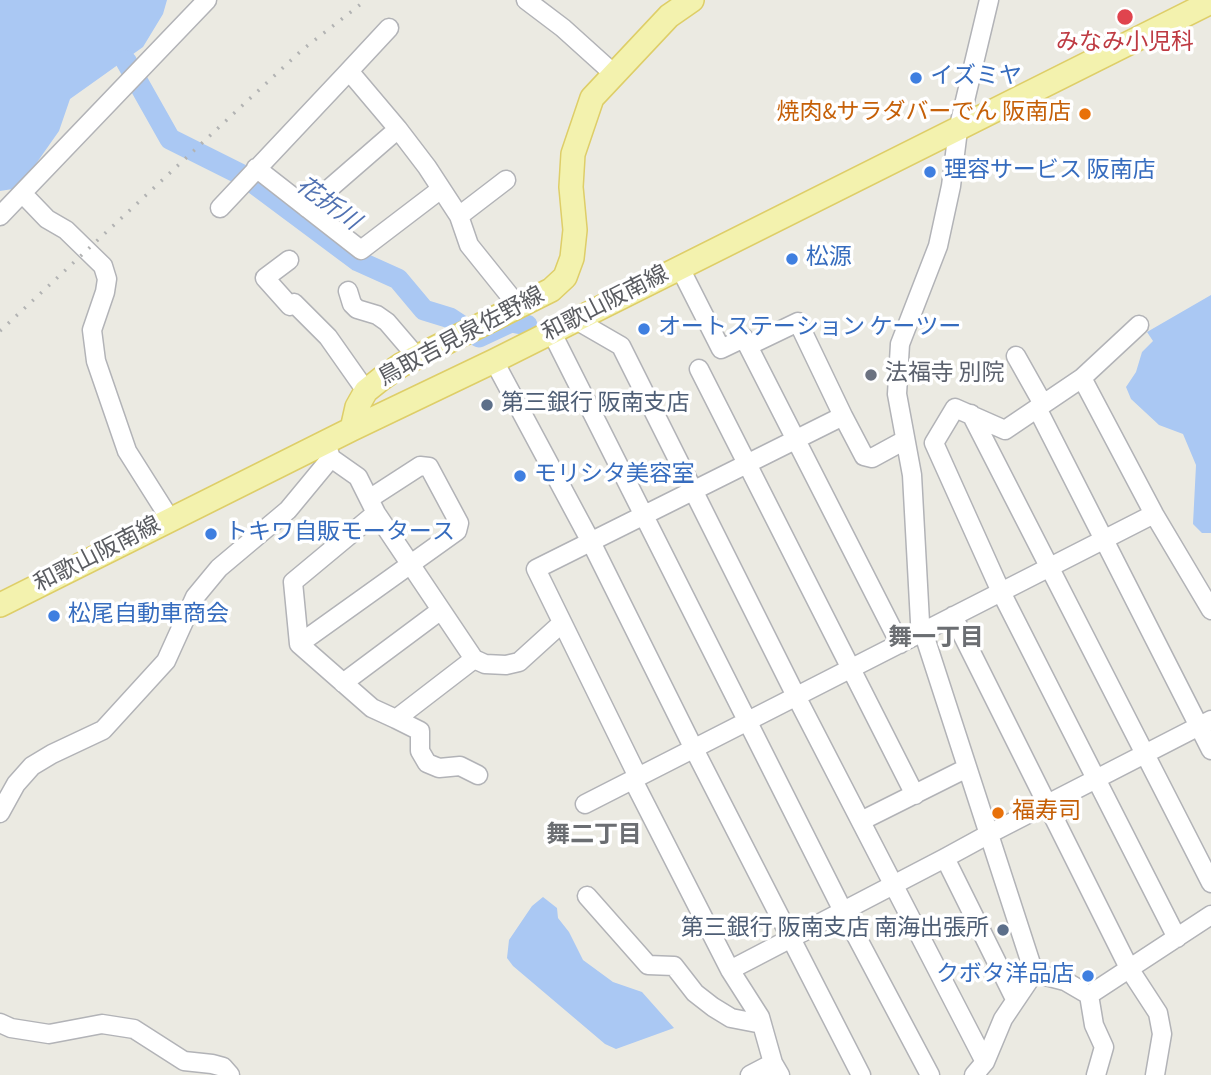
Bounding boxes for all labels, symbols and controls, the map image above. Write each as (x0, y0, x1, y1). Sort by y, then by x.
marker: みなみ小児科 (1115, 7, 1135, 27)
place label: みなみ小児科 (1056, 30, 1194, 58)
place label: イズミヤ (930, 64, 1022, 92)
marker: イズミヤ (908, 70, 924, 86)
place label: 焼肉&サラダバーでん 阪南店 (776, 100, 1071, 128)
marker: 焼肉&サラダバーでん 阪南店 (1077, 106, 1093, 122)
place label: 理容サービス 阪南店 (944, 158, 1156, 186)
marker: 理容サービス 阪南店 (922, 164, 938, 180)
water label: 花折川 (289, 172, 365, 238)
place label: 松源 (806, 245, 852, 273)
marker: 松源 (784, 251, 800, 267)
street label: 和歌山阪南線 (538, 261, 674, 349)
street label: 鳥取吉見泉佐野線 (374, 283, 550, 393)
place label: オートステーション ケーツー (658, 315, 962, 343)
marker: オートステーション ケーツー (636, 321, 652, 337)
place label: 法福寺 別院 (885, 361, 1005, 389)
marker: 法福寺 別院 (863, 367, 879, 383)
place label: 第三銀行 阪南支店 (501, 391, 690, 419)
marker: 第三銀行 阪南支店 (479, 397, 495, 413)
place label: モリシタ美容室 (534, 462, 695, 490)
marker: モリシタ美容室 (512, 468, 528, 484)
street label: 和歌山阪南線 (30, 512, 166, 600)
place label: トキワ自販モータース (225, 520, 455, 548)
marker: トキワ自販モータース (203, 526, 219, 542)
place label: 松尾自動車商会 (68, 602, 229, 630)
marker: 松尾自動車商会 (46, 608, 62, 624)
district label: 舞一丁目 (888, 626, 984, 654)
place label: 福寿司 (1012, 799, 1081, 827)
marker: 福寿司 (990, 805, 1006, 821)
district label: 舞二丁目 (546, 823, 642, 851)
place label: 第三銀行 阪南支店 南海出張所 (681, 916, 989, 944)
marker: 第三銀行 阪南支店 南海出張所 (995, 922, 1011, 938)
place label: クボタ洋品店 (936, 962, 1074, 990)
marker: クボタ洋品店 (1080, 968, 1096, 984)

